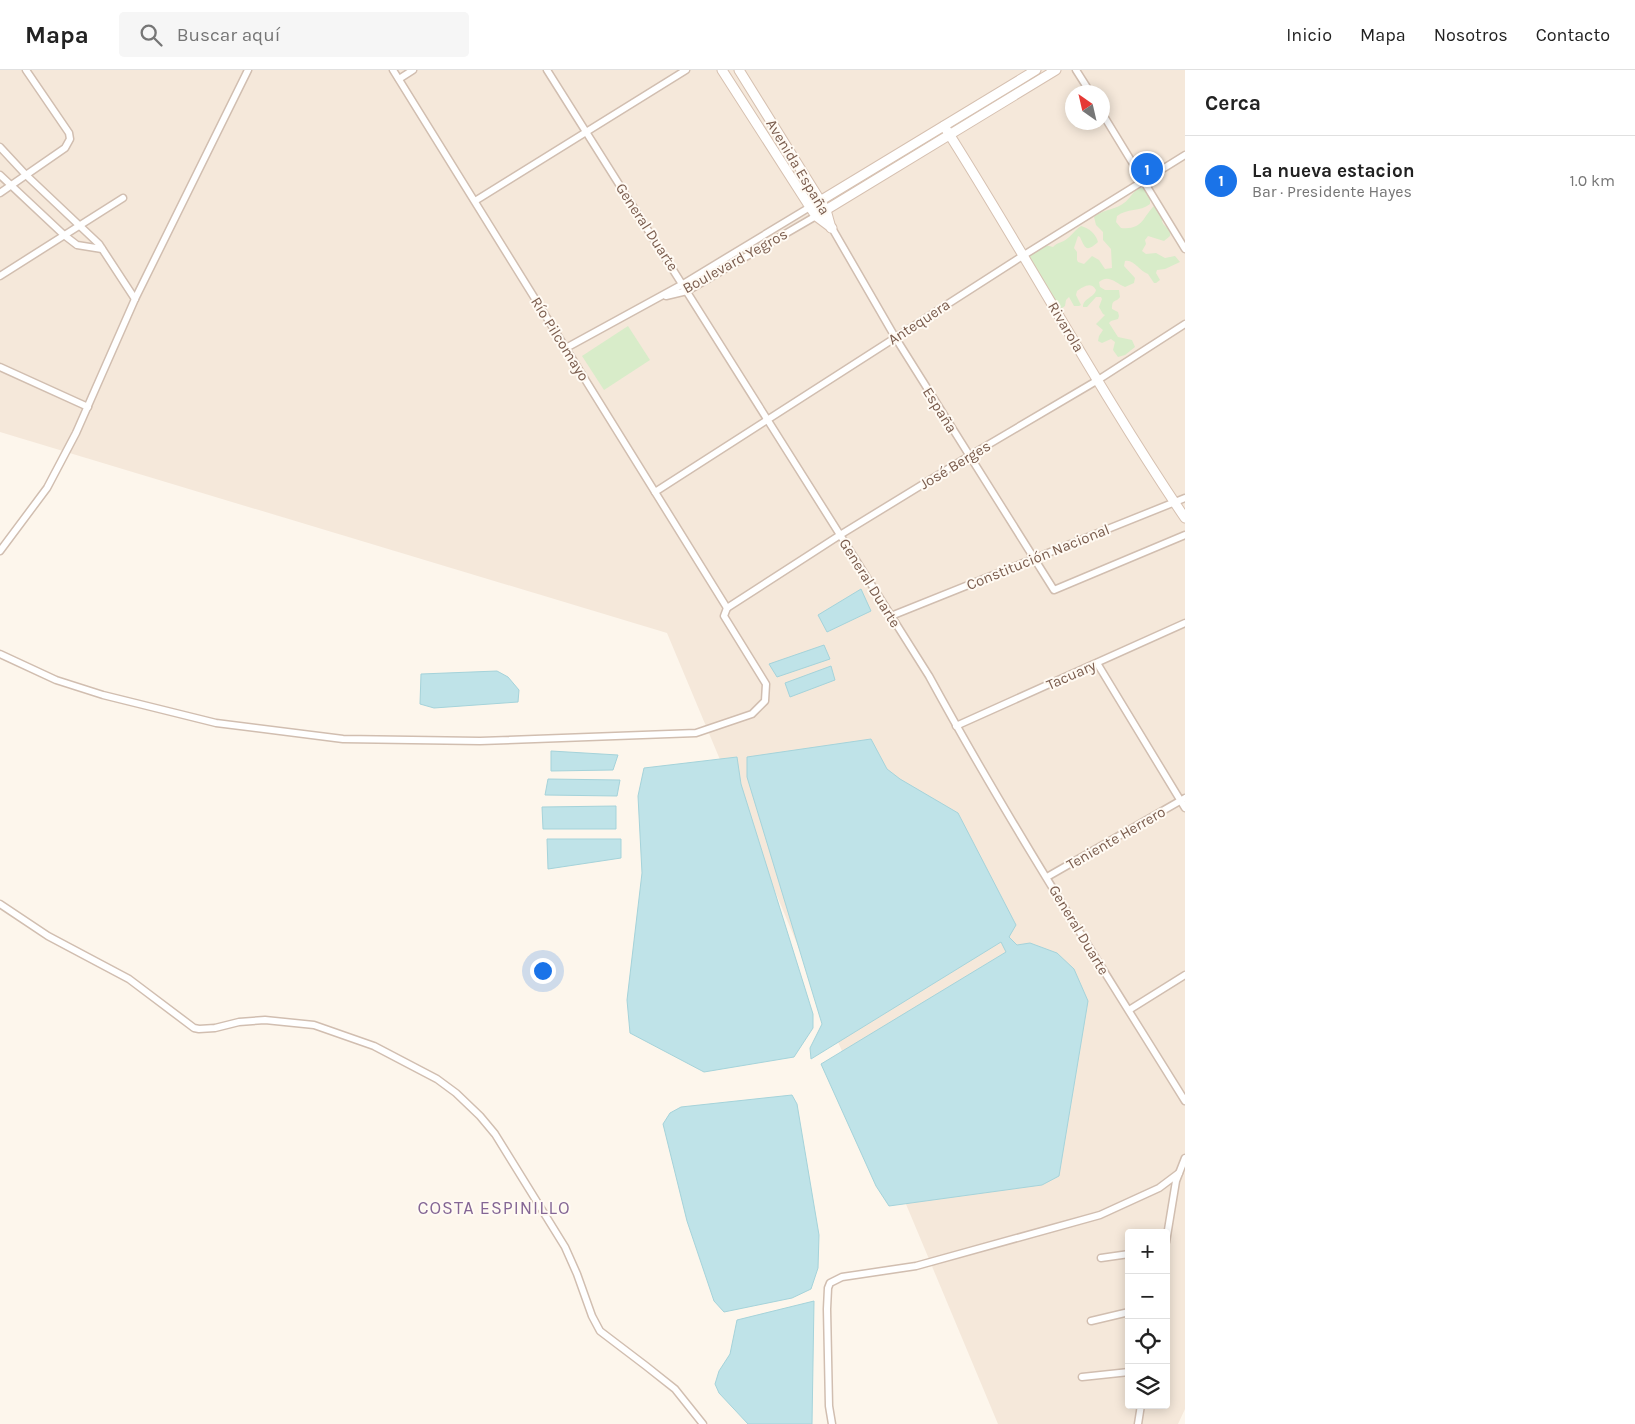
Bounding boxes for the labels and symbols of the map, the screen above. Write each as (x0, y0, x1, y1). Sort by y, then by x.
north arrow (1065, 85, 1110, 130)
street label: Avenida España (762, 116, 834, 218)
pin: 1 (1131, 150, 1163, 188)
street label: General Duarte (612, 180, 682, 274)
street label: Boulevard Yegros (679, 225, 791, 297)
street label: Río Pilcomayo (527, 294, 593, 384)
street label: Antequera (885, 295, 953, 349)
street label: Rivarola (1044, 299, 1088, 355)
street label: España (919, 384, 961, 436)
street label: José Berges (916, 437, 994, 493)
street label: Constitución Nacional (964, 520, 1112, 594)
street label: General Duarte (835, 535, 905, 631)
street label: Tacuary (1044, 656, 1098, 694)
street label: Teniente Herrero (1063, 802, 1169, 874)
street label: General Duarte (1045, 882, 1113, 978)
your location (530, 958, 556, 984)
district label: COSTA ESPINILLO (417, 1197, 571, 1219)

